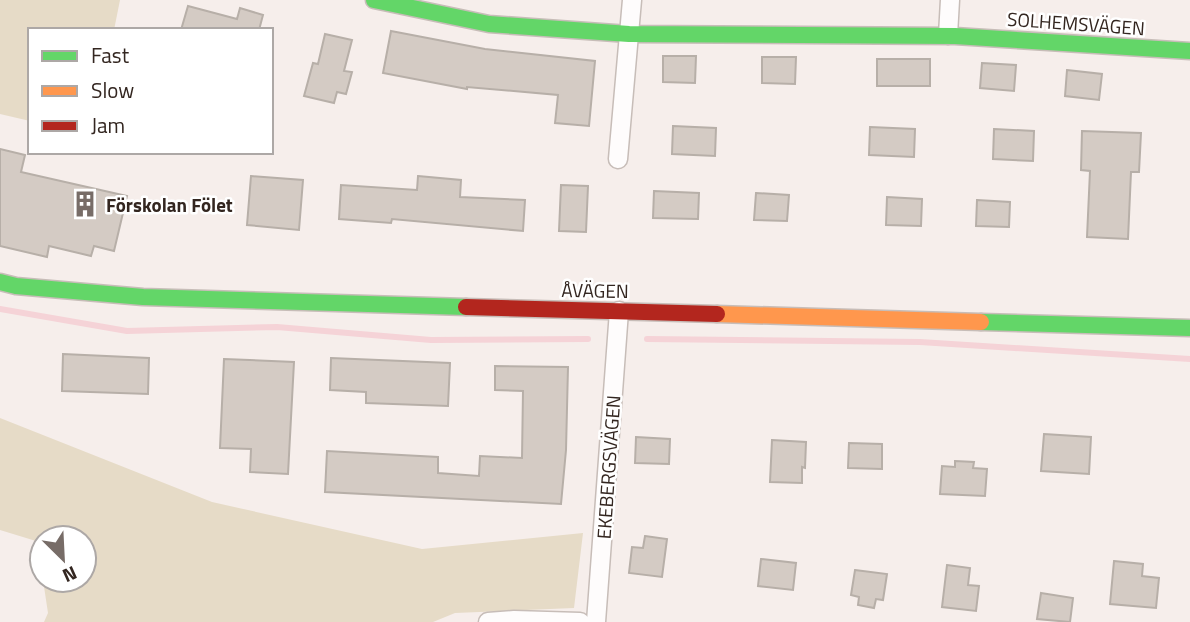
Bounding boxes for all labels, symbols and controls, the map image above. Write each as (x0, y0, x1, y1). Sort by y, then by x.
street label: SOLHEMSVÄGEN (1006, 4, 1146, 42)
legend (28, 28, 273, 154)
text: Fast (91, 39, 130, 71)
text: Slow (91, 74, 134, 106)
text: Jam (91, 109, 125, 141)
building icon: Förskolan Fölet (70, 189, 100, 219)
place label: Förskolan Fölet (106, 190, 233, 219)
street label: ÅVÄGEN (561, 275, 629, 305)
street label: EKEBERGSVÄGEN (589, 394, 627, 540)
north arrow (28, 524, 98, 594)
text: N (58, 559, 82, 591)

